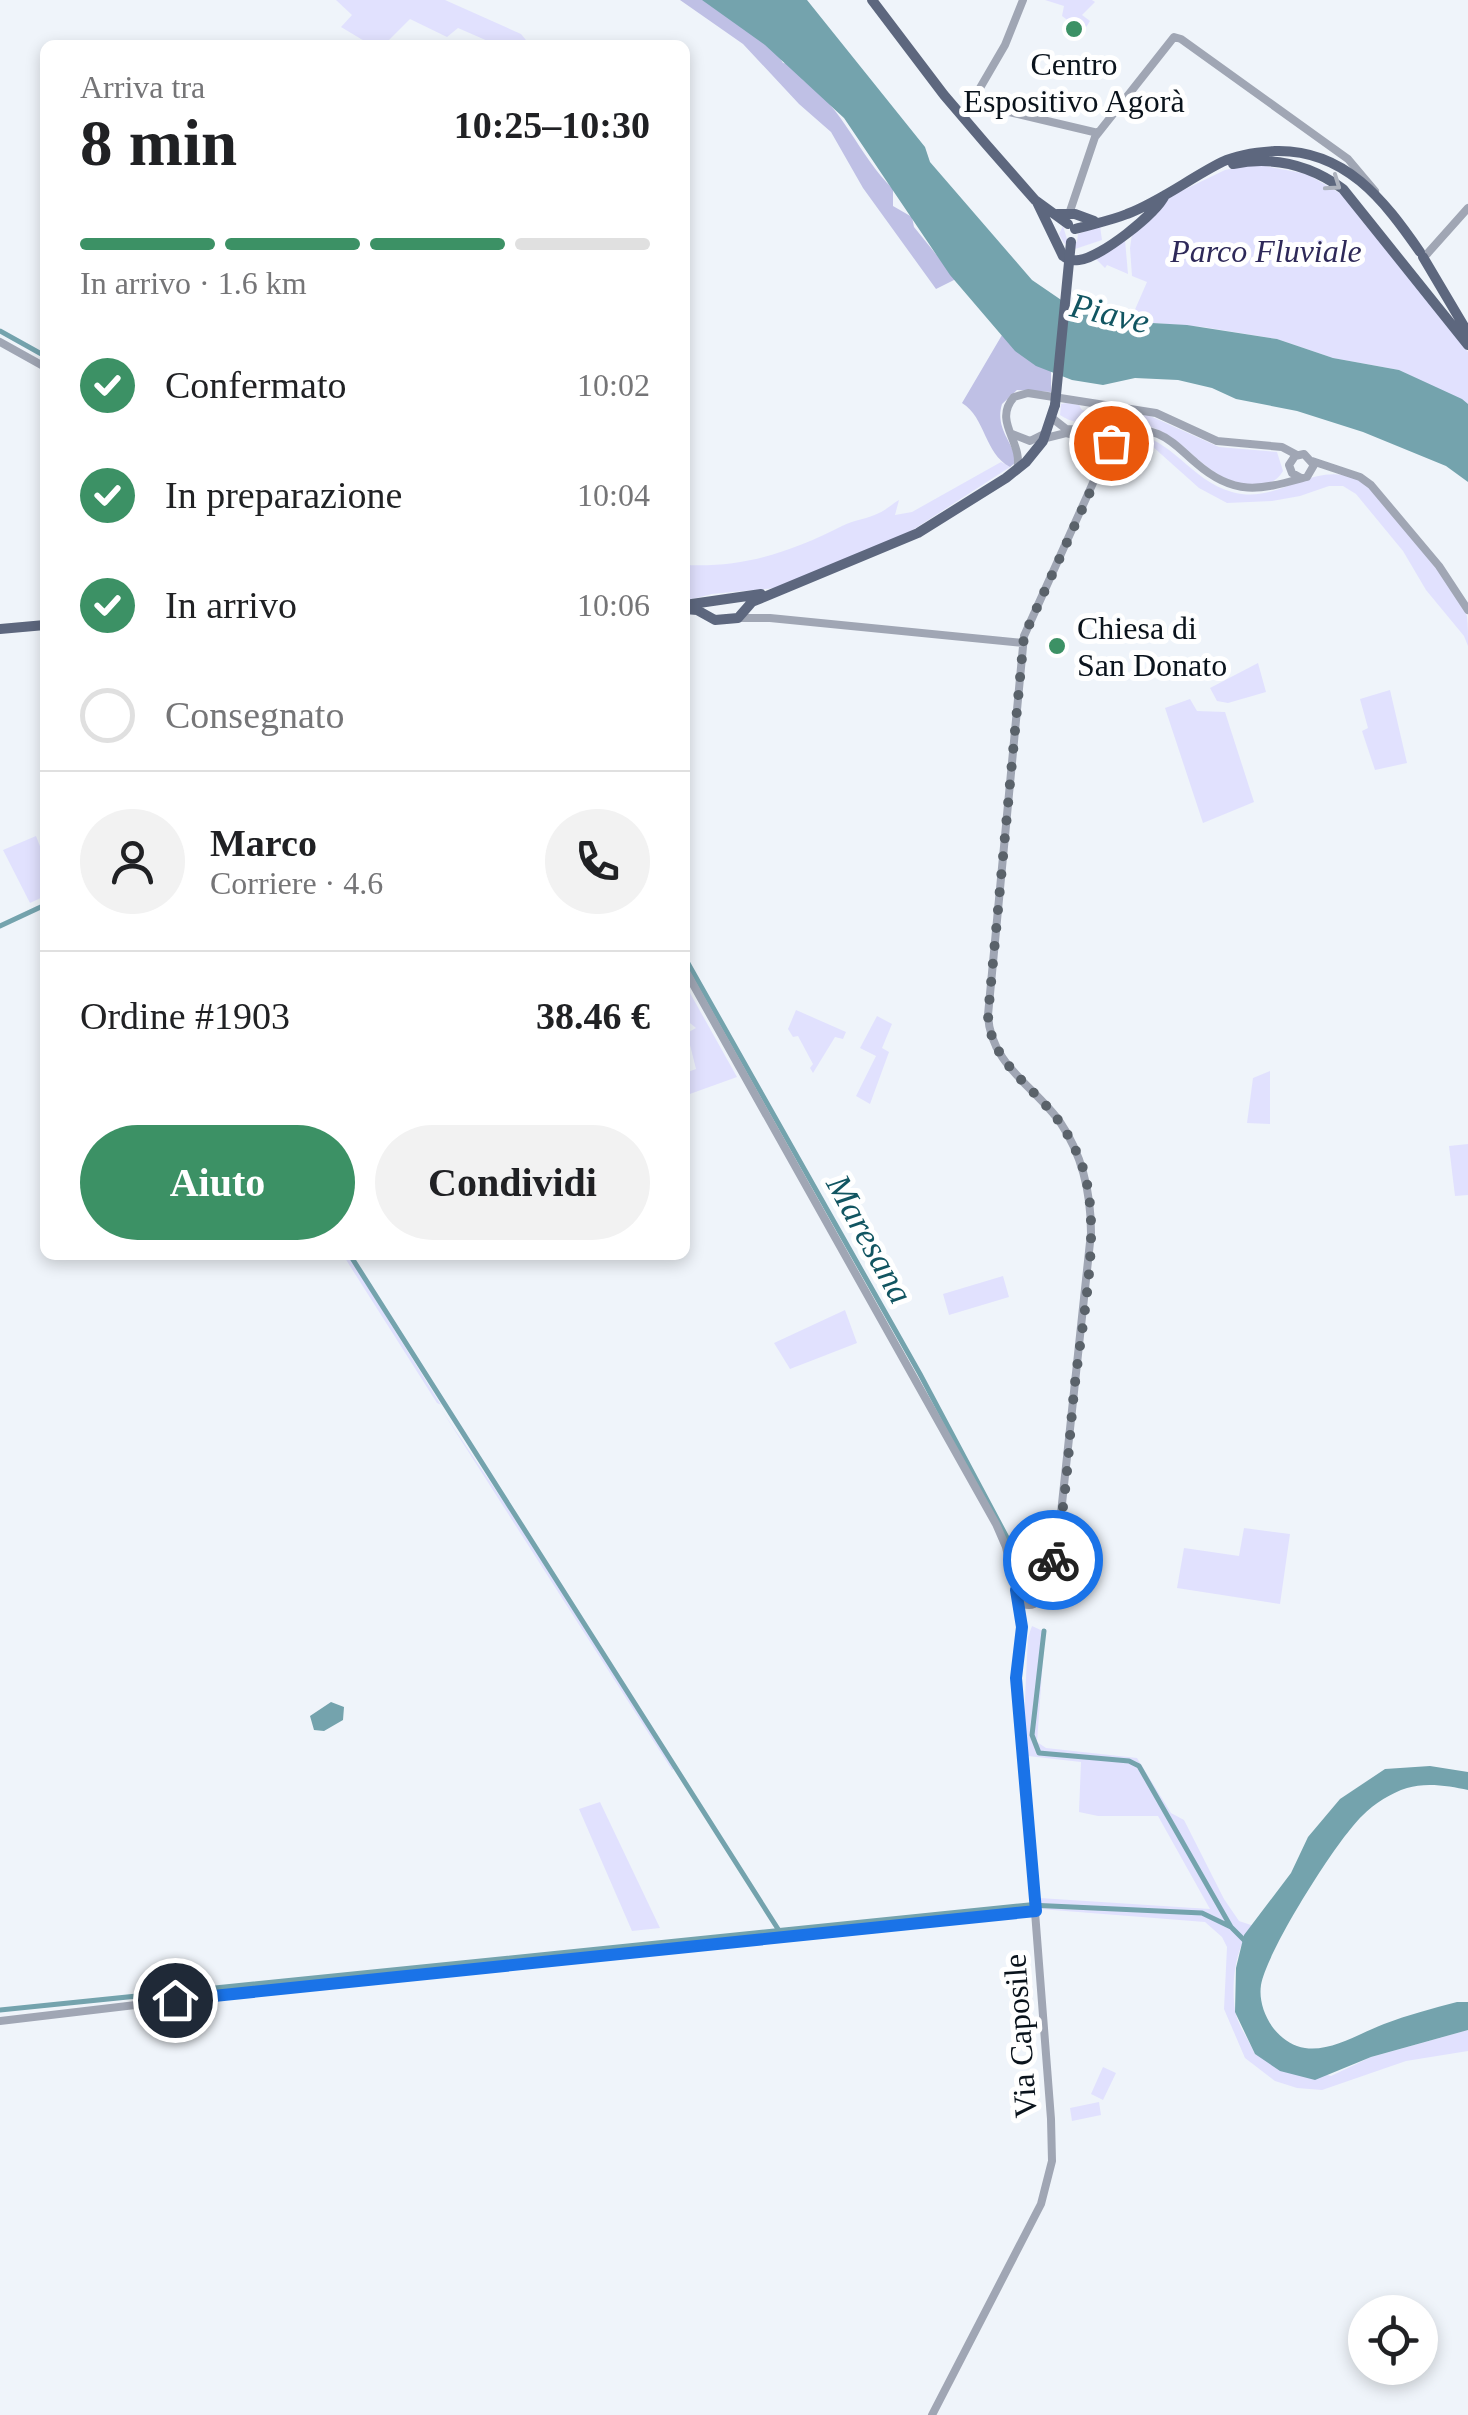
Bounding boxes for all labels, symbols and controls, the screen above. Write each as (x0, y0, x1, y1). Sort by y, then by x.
marker: Centro Espositivo Agorà (1063, 18, 1085, 40)
place label: Centro Espositivo Agorà (963, 46, 1185, 119)
text: Arriva tra (80, 69, 205, 105)
text: 10:25–10:30 (454, 104, 650, 146)
text: 8 min (80, 107, 237, 179)
one-way arrow (1323, 172, 1341, 190)
park label: Parco Fluviale (1169, 233, 1362, 269)
text: In arrivo · 1.6 km (80, 265, 307, 301)
water label: Piave (1066, 285, 1153, 341)
icon: check (80, 358, 135, 413)
text: Confermato (165, 364, 347, 406)
text: 10:02 (577, 367, 650, 403)
pin (1069, 401, 1154, 486)
icon: bag (1084, 416, 1139, 471)
icon: check (80, 468, 135, 523)
text: In preparazione (165, 474, 402, 516)
text: 10:04 (577, 477, 650, 513)
icon: check (80, 578, 135, 633)
text: In arrivo (165, 584, 297, 626)
text: 10:06 (577, 587, 650, 623)
place label: Chiesa di San Donato (1077, 610, 1227, 683)
marker: Chiesa di San Donato (1046, 635, 1068, 657)
text: Consegnato (165, 694, 344, 736)
button: person (80, 809, 185, 914)
button: phone (545, 809, 650, 914)
text: Marco (210, 822, 317, 864)
text: Corriere · 4.6 (210, 865, 383, 901)
text: Ordine #1903 (80, 995, 290, 1037)
text: 38.46 € (536, 995, 650, 1037)
button: Aiuto (80, 1125, 355, 1240)
button: Condividi (375, 1125, 650, 1240)
water label: Maresana (818, 1167, 921, 1310)
courier (1003, 1510, 1103, 1610)
icon: bike (1026, 1533, 1081, 1588)
street label: Via Caposile (996, 1953, 1044, 2119)
pin (133, 1958, 218, 2043)
icon: home (148, 1973, 203, 2028)
map controls (1348, 2295, 1438, 2385)
button: locate (1348, 2295, 1438, 2385)

